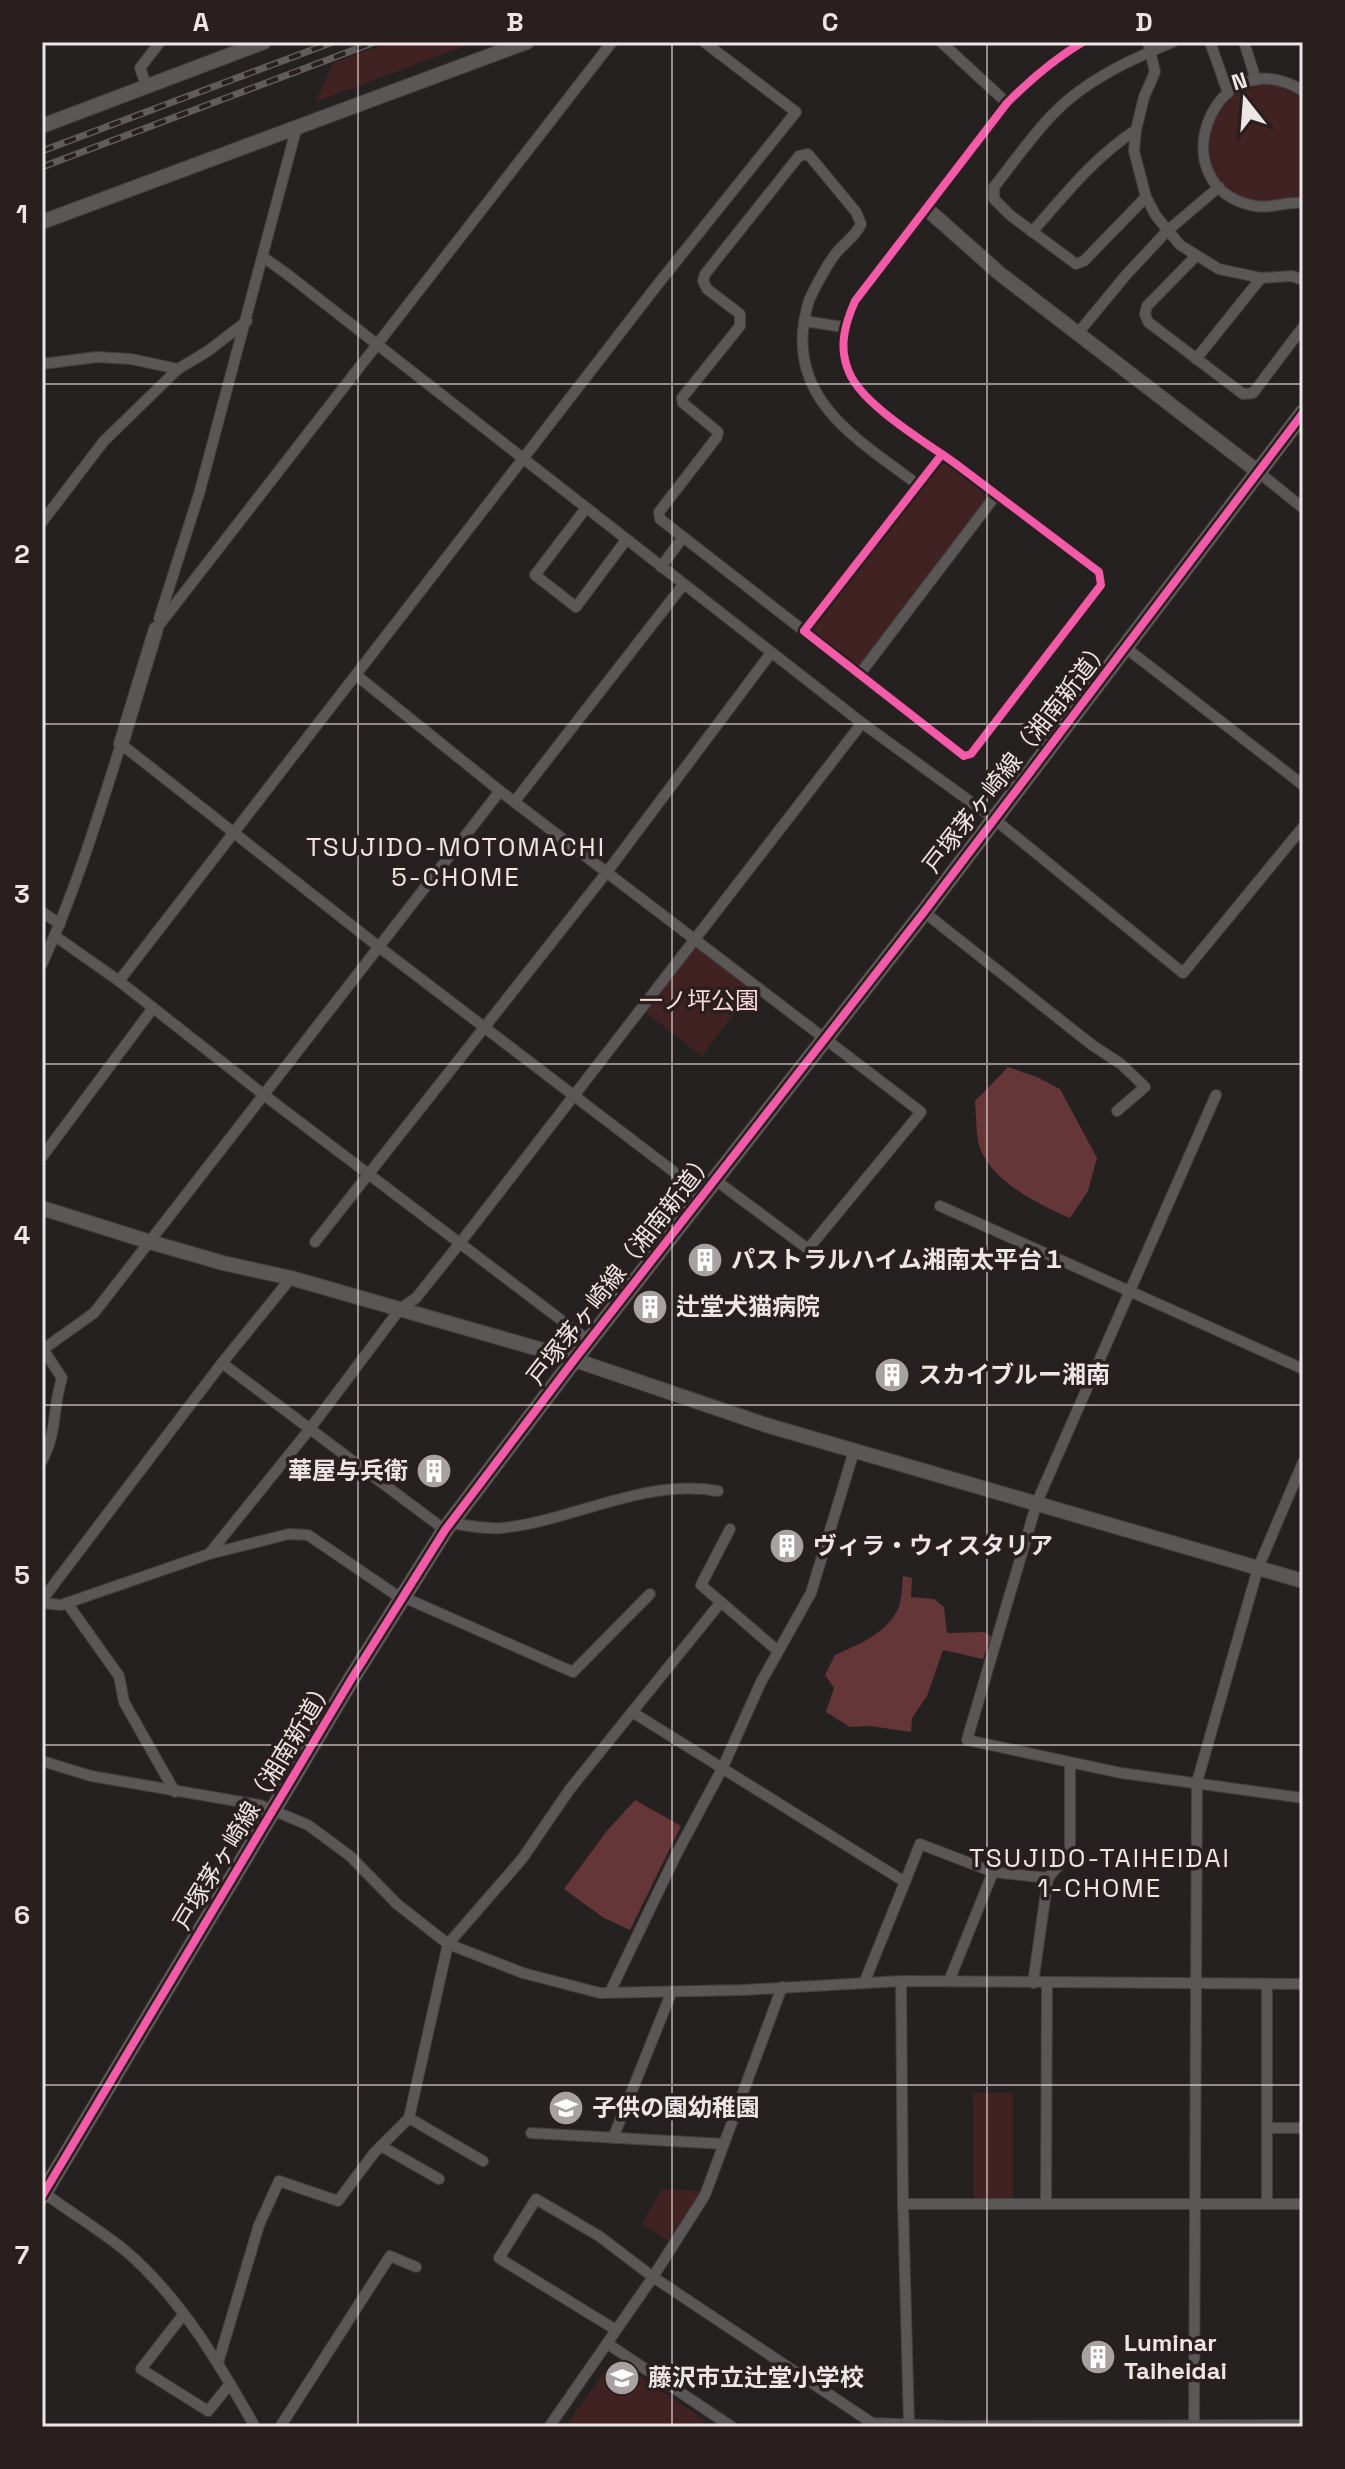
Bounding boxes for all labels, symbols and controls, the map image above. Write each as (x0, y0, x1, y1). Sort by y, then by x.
text: A (193, 5, 210, 39)
text: B (506, 5, 524, 39)
text: C (822, 5, 838, 39)
text: D (1135, 5, 1153, 39)
north arrow (1205, 60, 1285, 140)
text: N (1228, 65, 1250, 96)
text: 1 (16, 197, 28, 231)
text: 2 (14, 537, 30, 571)
street label: 戸塚茅ヶ崎線（湘南新道） (916, 633, 1117, 879)
district label: TSUJIDO-MOTOMACHI 5-CHOME (306, 830, 606, 894)
text: 3 (14, 877, 30, 911)
park label: 一ノ坪公園 (639, 985, 759, 1016)
street label: 戸塚茅ヶ崎線（湘南新道） (520, 1145, 721, 1391)
text: 4 (14, 1218, 30, 1252)
building icon: パストラルハイム湘南太平台１ (686, 1241, 724, 1279)
place label: パストラルハイム湘南太平台１ (731, 1244, 1066, 1275)
building icon: 辻堂犬猫病院 (631, 1288, 669, 1326)
place label: 辻堂犬猫病院 (676, 1291, 820, 1322)
building icon: スカイブルー湘南 (873, 1356, 911, 1394)
place label: スカイブルー湘南 (918, 1359, 1110, 1390)
building icon: 華屋与兵衛 (415, 1452, 453, 1490)
place label: 華屋与兵衛 (288, 1455, 408, 1486)
building icon: ヴィラ・ウィスタリア (768, 1527, 806, 1565)
place label: ヴィラ・ウィスタリア (813, 1530, 1053, 1561)
text: 5 (14, 1558, 30, 1592)
street label: 戸塚茅ヶ崎線（湘南新道） (166, 1672, 341, 1935)
district label: TSUJIDO-TAIHEIDAI 1-CHOME (969, 1841, 1231, 1905)
text: 6 (14, 1898, 30, 1932)
school or university icon: 子供の園幼稚園 (547, 2089, 585, 2127)
place label: 子供の園幼稚園 (592, 2092, 760, 2123)
text: 7 (15, 2238, 29, 2272)
place label: Luminar Taiheidai (1124, 2327, 1227, 2386)
building icon: Luminar Taiheidai (1079, 2338, 1117, 2376)
school or university icon: 藤沢市立辻堂小学校 (603, 2359, 641, 2397)
place label: 藤沢市立辻堂小学校 (648, 2362, 864, 2393)

